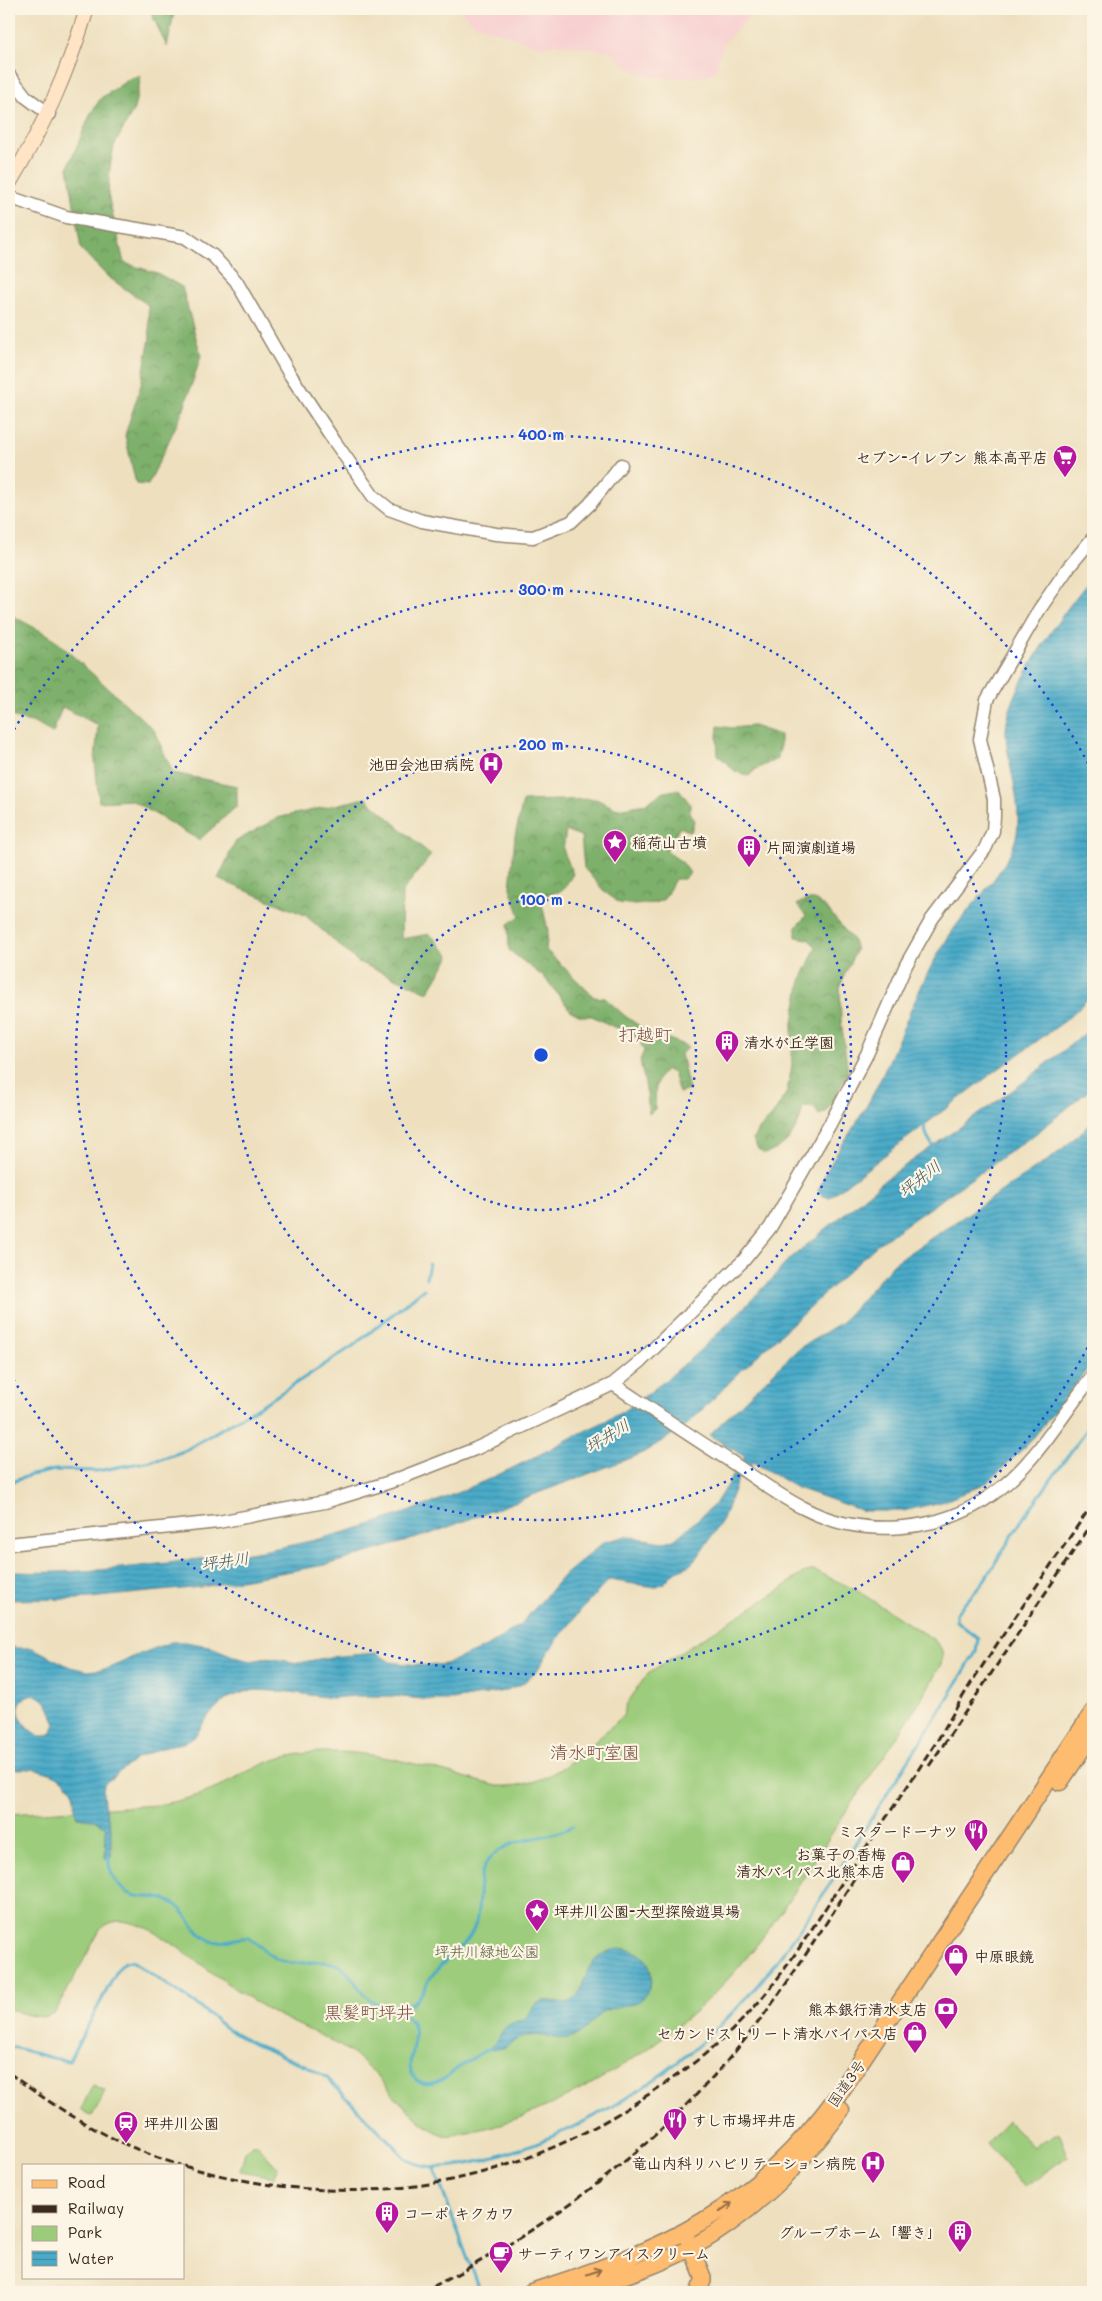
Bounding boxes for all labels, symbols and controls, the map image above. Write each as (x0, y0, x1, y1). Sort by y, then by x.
text: 400 m (518, 424, 564, 444)
supermarket icon: セブン-イレブン 熊本高平店 (1052, 444, 1078, 478)
place label: セブン-イレブン 熊本高平店 (856, 447, 1048, 467)
text: 300 m (518, 579, 564, 599)
text: 200 m (519, 734, 564, 754)
hospital icon: 池田会池田病院 (478, 751, 504, 785)
place label: 池田会池田病院 (369, 754, 474, 774)
place icon: 稲荷山古墳 (602, 829, 628, 863)
place label: 稲荷山古墳 (632, 832, 707, 852)
building icon: 片岡演劇道場 (736, 834, 762, 868)
place label: 片岡演劇道場 (766, 837, 856, 857)
text: 100 m (519, 889, 563, 909)
district label: 打越町 (618, 1022, 672, 1046)
building icon: 清水が丘学園 (714, 1029, 740, 1063)
place label: 清水が丘学園 (744, 1032, 834, 1052)
centre of rings (532, 1046, 550, 1064)
water label: 坪井川 (894, 1155, 944, 1201)
water label: 坪井川 (581, 1414, 633, 1456)
water label: 坪井川 (200, 1547, 250, 1573)
district label: 清水町室園 (550, 1740, 640, 1764)
restaurant icon: ミスタードーナツ (963, 1818, 989, 1852)
place label: ミスタードーナツ (838, 1821, 958, 1841)
place label: お菓子の香梅 清水バイパス北熊本店 (736, 1844, 886, 1881)
shop icon: お菓子の香梅 清水バイパス北熊本店 (890, 1850, 916, 1884)
place icon: 坪井川公園-大型探險遊具場 (524, 1898, 550, 1932)
place label: 坪井川公園-大型探險遊具場 (554, 1901, 740, 1921)
park label: 坪井川緑地公園 (434, 1941, 540, 1961)
shop icon: 中原眼鏡 (943, 1943, 969, 1977)
place label: 中原眼鏡 (974, 1946, 1034, 1966)
bank icon: 熊本銀行清水支店 (933, 1996, 959, 2030)
place label: 熊本銀行清水支店 (808, 1999, 928, 2019)
district label: 黒髪町坪井 (324, 2000, 414, 2024)
shop icon: セカンドストリート清水バイパス店 (902, 2020, 928, 2054)
place label: セカンドストリート清水バイパス店 (657, 2023, 898, 2043)
street label: 国道3号 (822, 2055, 870, 2111)
restaurant icon: すし市場坪井店 (662, 2107, 688, 2141)
station icon: 坪井川公園 (113, 2110, 139, 2144)
place label: すし市場坪井店 (692, 2110, 797, 2130)
place label: 坪井川公園 (144, 2113, 219, 2133)
hospital icon: 竜山内科リハビリテーション病院 (860, 2150, 886, 2184)
place label: 竜山内科リハビリテーション病院 (632, 2153, 856, 2173)
legend (22, 2164, 185, 2278)
text: Road (68, 2172, 105, 2192)
text: Railway (68, 2198, 124, 2218)
building icon: コーポ キクカワ (374, 2200, 400, 2234)
one-way arrow (719, 2202, 733, 2212)
place label: コーポ キクカワ (404, 2203, 514, 2223)
building icon: グループホーム「響き」 (947, 2219, 973, 2253)
text: Park (68, 2222, 102, 2242)
place label: グループホーム「響き」 (779, 2222, 942, 2242)
cafe icon: サーティワンアイスクリーム (488, 2240, 514, 2274)
place label: サーティワンアイスクリーム (518, 2243, 710, 2263)
text: Water (68, 2248, 114, 2268)
one-way arrow (586, 2267, 602, 2276)

